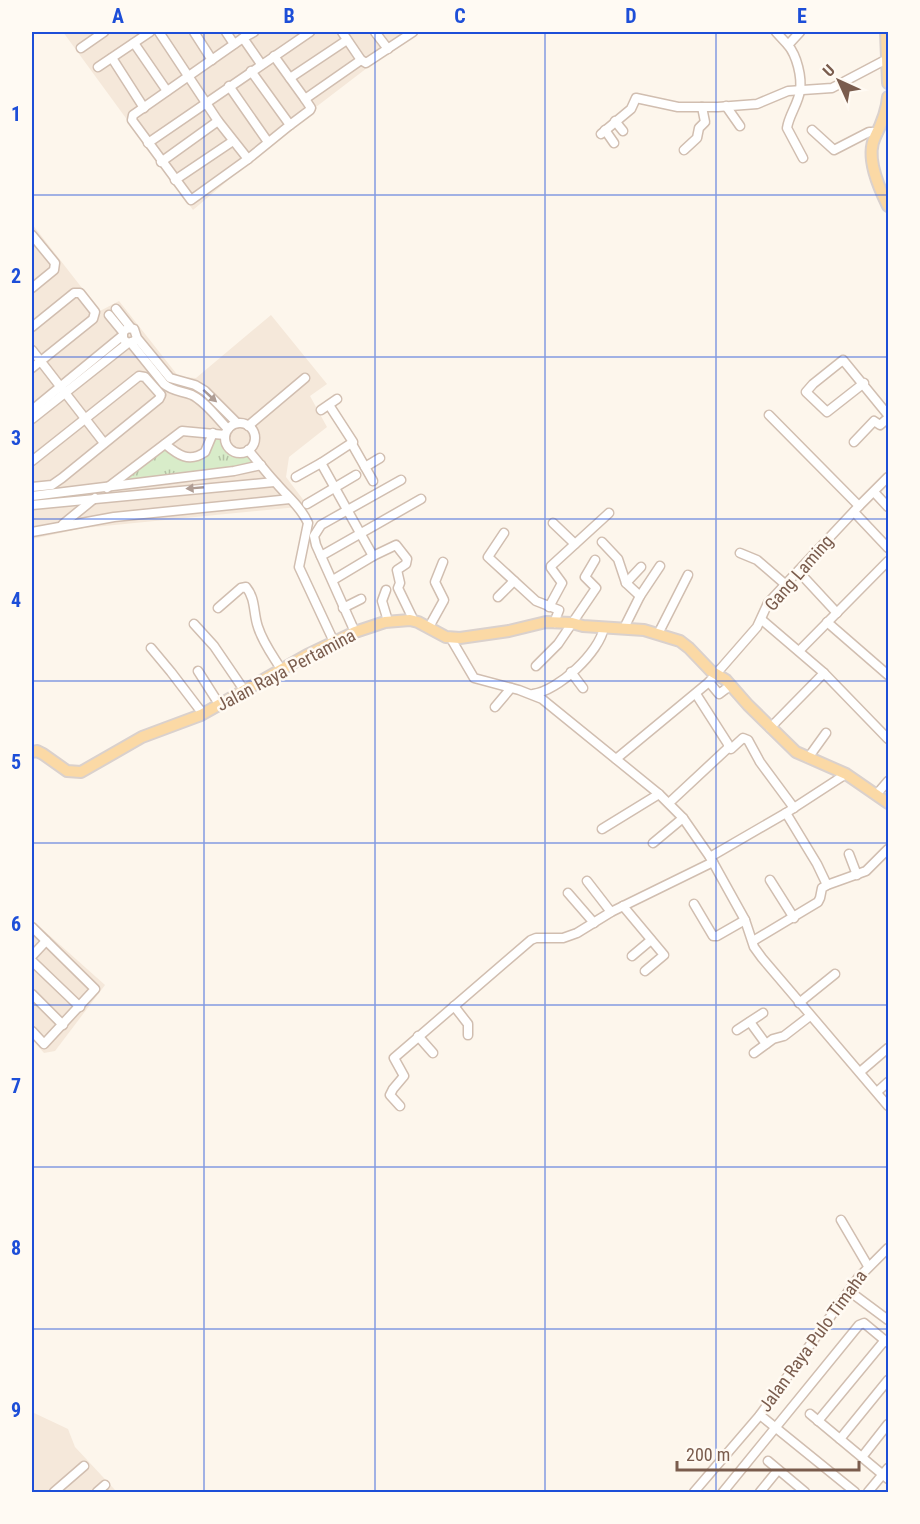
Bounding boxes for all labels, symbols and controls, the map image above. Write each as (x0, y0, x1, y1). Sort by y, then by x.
text: A (112, 4, 124, 28)
text: B (283, 4, 295, 28)
text: C (454, 4, 466, 28)
text: D (625, 4, 637, 28)
text: E (797, 4, 807, 28)
north arrow (809, 51, 869, 111)
text: U (819, 61, 839, 81)
text: 1 (11, 102, 21, 126)
text: 2 (11, 264, 21, 288)
one-way arrow (203, 389, 217, 403)
text: 3 (11, 426, 21, 450)
one-way arrow (186, 483, 205, 493)
street label: Gang Laming (760, 531, 837, 615)
text: 4 (11, 588, 21, 612)
street label: Jalan Raya Pertamina (213, 624, 359, 715)
text: 5 (11, 750, 21, 774)
text: 6 (11, 912, 21, 936)
text: 7 (11, 1074, 21, 1098)
text: 8 (11, 1236, 21, 1260)
street label: Jalan Raya Pulo Timaha (754, 1266, 871, 1416)
text: 9 (11, 1398, 21, 1422)
scale bar (677, 1434, 858, 1472)
text: 200 m (686, 1444, 730, 1465)

